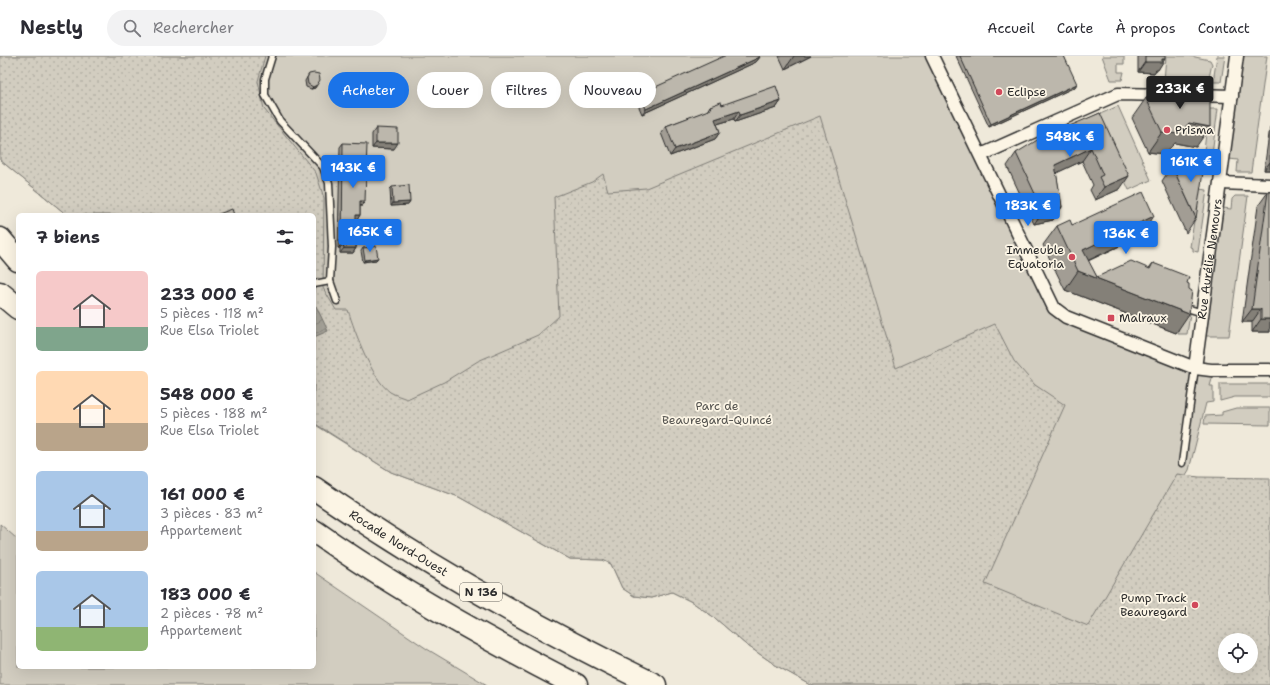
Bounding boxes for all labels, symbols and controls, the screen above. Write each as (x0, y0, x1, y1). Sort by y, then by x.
search box (107, 10, 387, 46)
text: Nestly (20, 15, 83, 40)
icon: search (121, 17, 143, 39)
text: Rechercher (153, 18, 234, 38)
text: Accueil (987, 19, 1035, 37)
text: Carte (1057, 19, 1093, 37)
text: À propos (1115, 19, 1176, 37)
text: Contact (1198, 19, 1250, 37)
chip: Acheter (328, 72, 409, 108)
chip: Louer (417, 72, 483, 108)
chip: Filtres (491, 72, 561, 108)
chip: Nouveau (569, 72, 656, 108)
pin: 233K € (1147, 76, 1213, 110)
text: 233K € (1155, 80, 1205, 97)
place label: Eclipse (1007, 84, 1046, 100)
marker: Eclipse (994, 87, 1004, 97)
place label: Prisma (1175, 122, 1214, 138)
pin: 548K € (1037, 124, 1103, 158)
marker: Prisma (1162, 125, 1172, 135)
text: 548K € (1046, 128, 1094, 145)
pin: 161K € (1158, 149, 1224, 183)
text: 161K € (1170, 153, 1212, 170)
pin: 143K € (320, 155, 386, 189)
text: 143K € (330, 159, 376, 176)
pin: 183K € (995, 193, 1061, 227)
text: 183K € (1005, 197, 1051, 214)
street label: Rue Aurélie Nemours (1194, 197, 1226, 320)
pin: 165K € (337, 219, 403, 253)
pin: 136K € (1093, 221, 1159, 255)
text: 165K € (347, 223, 393, 240)
text: 136K € (1103, 225, 1149, 242)
text: 7 biens (36, 226, 100, 248)
icon: filters (274, 226, 296, 248)
place label: Immeuble Equatoria (1006, 242, 1065, 272)
marker: Immeuble Equatoria (1067, 252, 1077, 262)
text: 233 000 € (160, 283, 254, 305)
icon: home (68, 287, 116, 335)
text: 5 pièces · 118 m² (160, 305, 264, 322)
place label: Malraux (1119, 310, 1167, 326)
marker: Malraux (1106, 313, 1116, 323)
text: Rue Elsa Triolet (160, 322, 259, 339)
text: 548 000 € (160, 383, 253, 405)
icon: home (68, 387, 116, 435)
park label: Parc de Beauregard-Quincé (662, 398, 772, 428)
text: 5 pièces · 188 m² (160, 405, 268, 422)
text: Rue Elsa Triolet (160, 422, 259, 439)
text: 161 000 € (160, 483, 245, 505)
icon: home (68, 487, 116, 535)
text: 3 pièces · 83 m² (160, 505, 263, 522)
street label: Rocade Nord-Ouest (346, 506, 451, 580)
text: Appartement (160, 522, 242, 539)
text: 183 000 € (160, 583, 250, 605)
road number: N 136 (460, 583, 502, 601)
icon: home (68, 587, 116, 635)
place label: Pump Track Beauregard (1120, 590, 1187, 620)
marker: Pump Track Beauregard (1190, 600, 1200, 610)
text: 2 pièces · 78 m² (160, 605, 263, 622)
text: Appartement (160, 622, 242, 639)
map controls (1218, 633, 1258, 673)
button: locate (1218, 633, 1258, 673)

